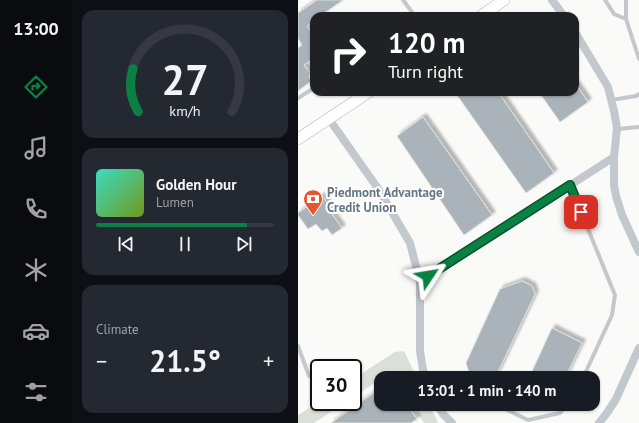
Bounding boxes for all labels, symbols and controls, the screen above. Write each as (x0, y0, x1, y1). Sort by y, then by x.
text: 13:00 (13, 17, 59, 40)
text: 120 m (388, 24, 465, 61)
icon: right (322, 28, 374, 80)
text: 27 (161, 53, 209, 106)
text: Turn right (388, 60, 463, 83)
icon: directions (22, 73, 50, 101)
text: km/h (169, 100, 201, 119)
icon: music (22, 134, 50, 162)
text: Golden Hour (156, 175, 236, 194)
place label: Piedmont Advantage Credit Union (327, 184, 443, 216)
bank icon: Piedmont Advantage Credit Union (302, 188, 324, 216)
text: Lumen (156, 194, 194, 211)
icon: phone (22, 195, 50, 223)
pin (564, 195, 598, 229)
icon: arrive (570, 201, 592, 223)
icon: previous (115, 233, 137, 255)
icon: pause (174, 233, 196, 255)
icon: next (233, 233, 255, 255)
position arrow (407, 255, 449, 297)
icon: climate (22, 256, 50, 284)
icon: car (22, 317, 50, 345)
text: Climate (96, 321, 139, 338)
text: 21.5° (149, 341, 221, 380)
text: − (96, 347, 107, 375)
text: + (263, 347, 274, 375)
speed limit sign: 30 (310, 359, 362, 411)
icon: filters (22, 378, 50, 406)
text: 13:01 · 1 min · 140 m (418, 381, 556, 400)

